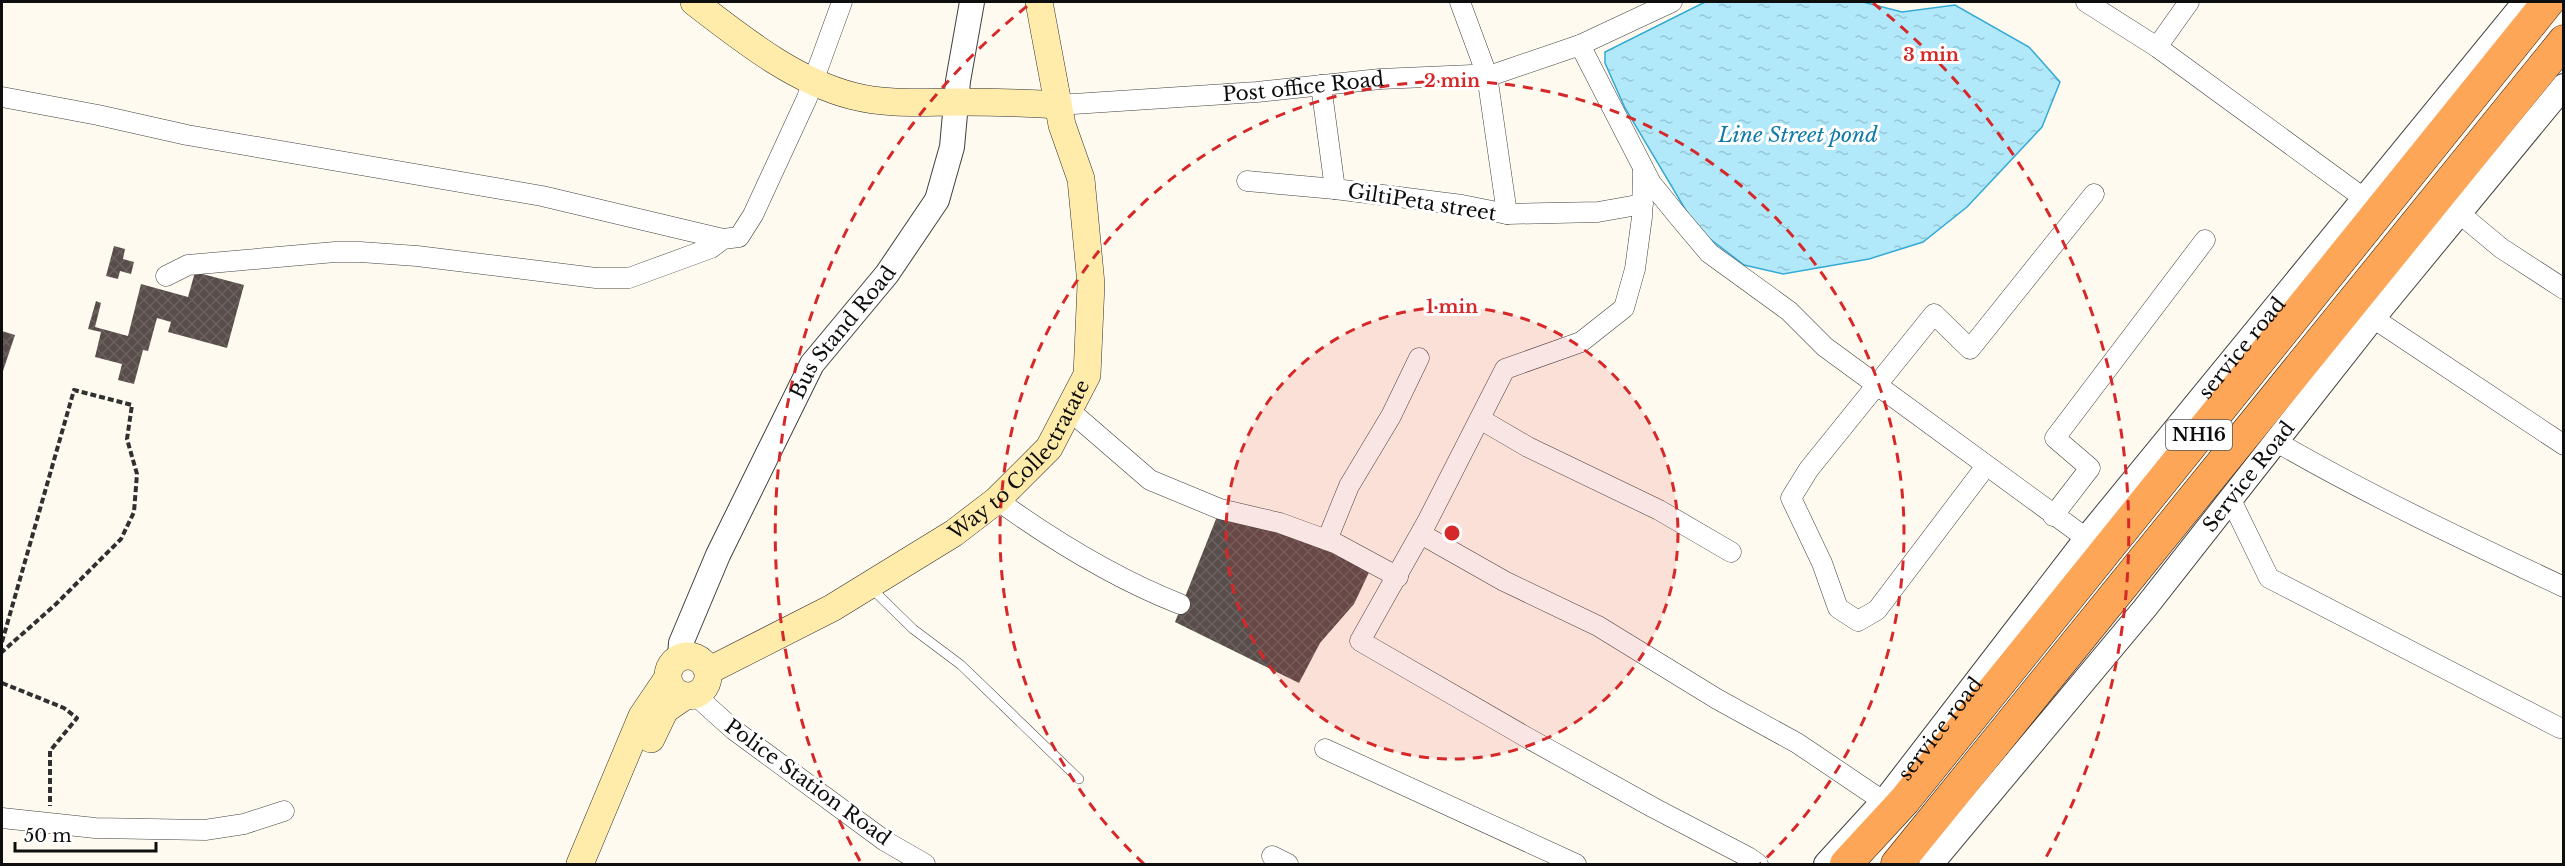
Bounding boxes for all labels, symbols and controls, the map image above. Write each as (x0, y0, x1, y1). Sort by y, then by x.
text: 3 min (1903, 44, 1959, 66)
street label: Post office Road (1222, 67, 1385, 106)
text: 2 min (1424, 70, 1480, 92)
water label: Line Street pond (1717, 122, 1878, 148)
street label: GiltiPeta street (1346, 178, 1499, 226)
street label: Bus Stand Road (785, 261, 901, 402)
street label: service road (2193, 292, 2290, 404)
text: 1 min (1426, 296, 1478, 318)
street label: Way to Collectratate (943, 376, 1094, 545)
street label: Service Road (2198, 416, 2299, 537)
road number: NH16 (2166, 420, 2232, 450)
centre of rings (1442, 523, 1462, 543)
street label: service road (1893, 672, 1987, 785)
street label: Police Station Road (720, 714, 896, 850)
scale bar (15, 815, 156, 853)
text: 50 m (24, 825, 72, 847)

